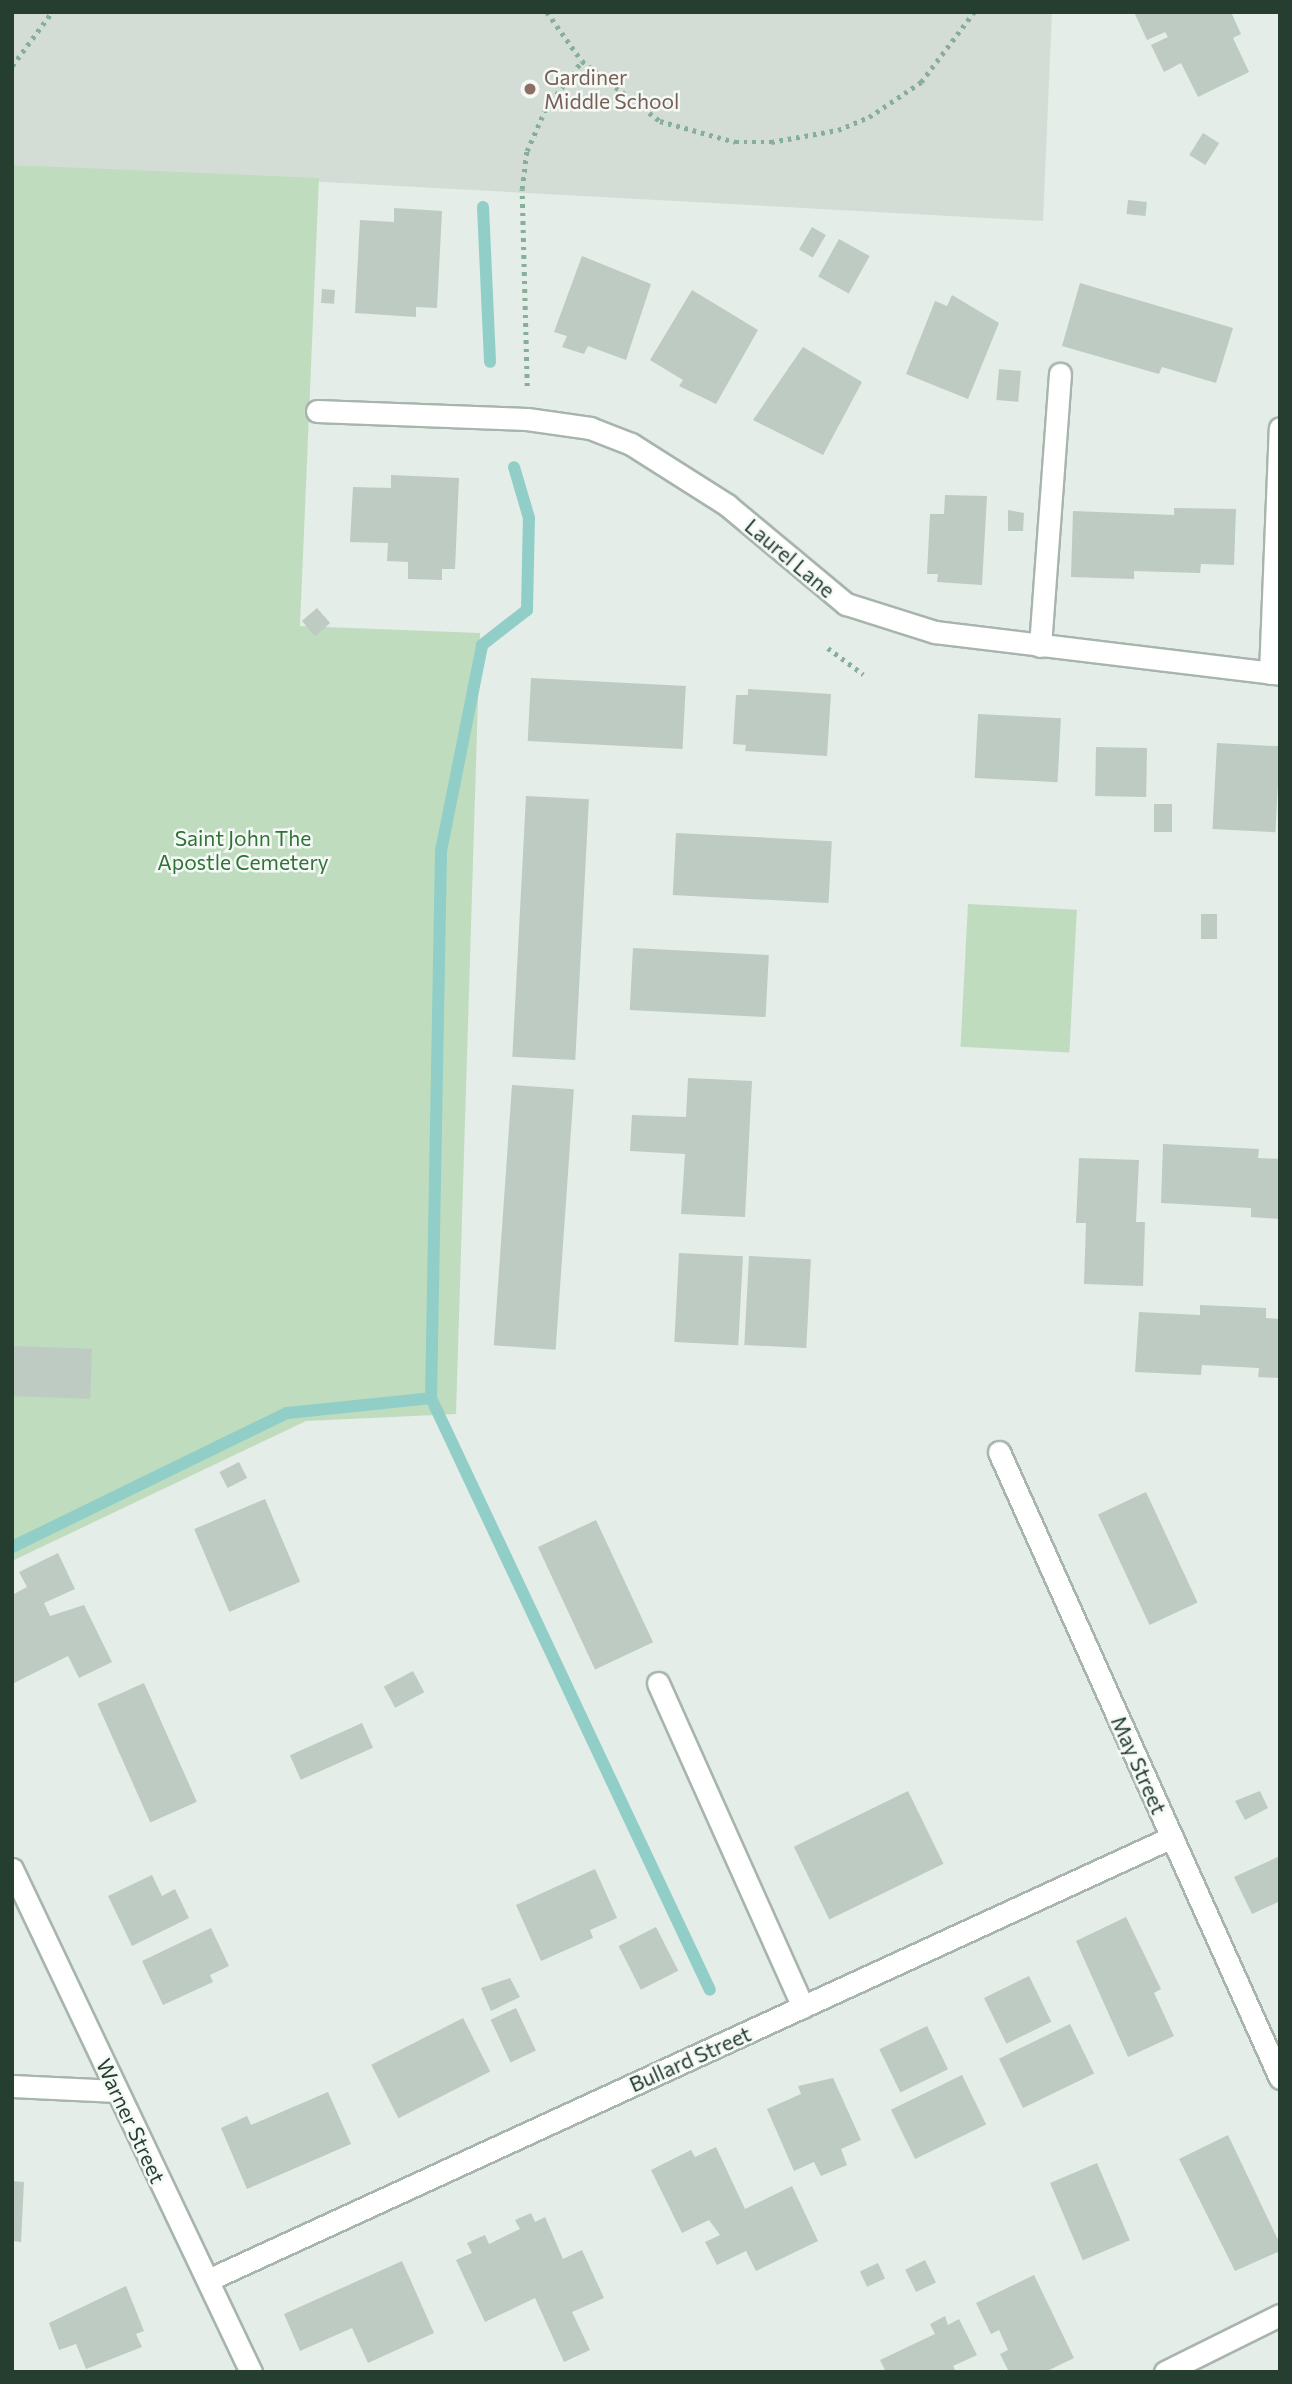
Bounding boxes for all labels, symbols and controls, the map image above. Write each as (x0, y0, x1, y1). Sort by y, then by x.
place label: Gardiner Middle School (544, 64, 679, 114)
marker: Gardiner Middle School (522, 81, 538, 97)
street label: Laurel Lane (740, 513, 840, 603)
park label: Saint John The Apostle Cemetery (157, 825, 329, 875)
street label: May Street (1106, 1712, 1172, 1818)
street label: Bullard Street (625, 2021, 755, 2097)
street label: Warner Street (91, 2055, 171, 2187)

